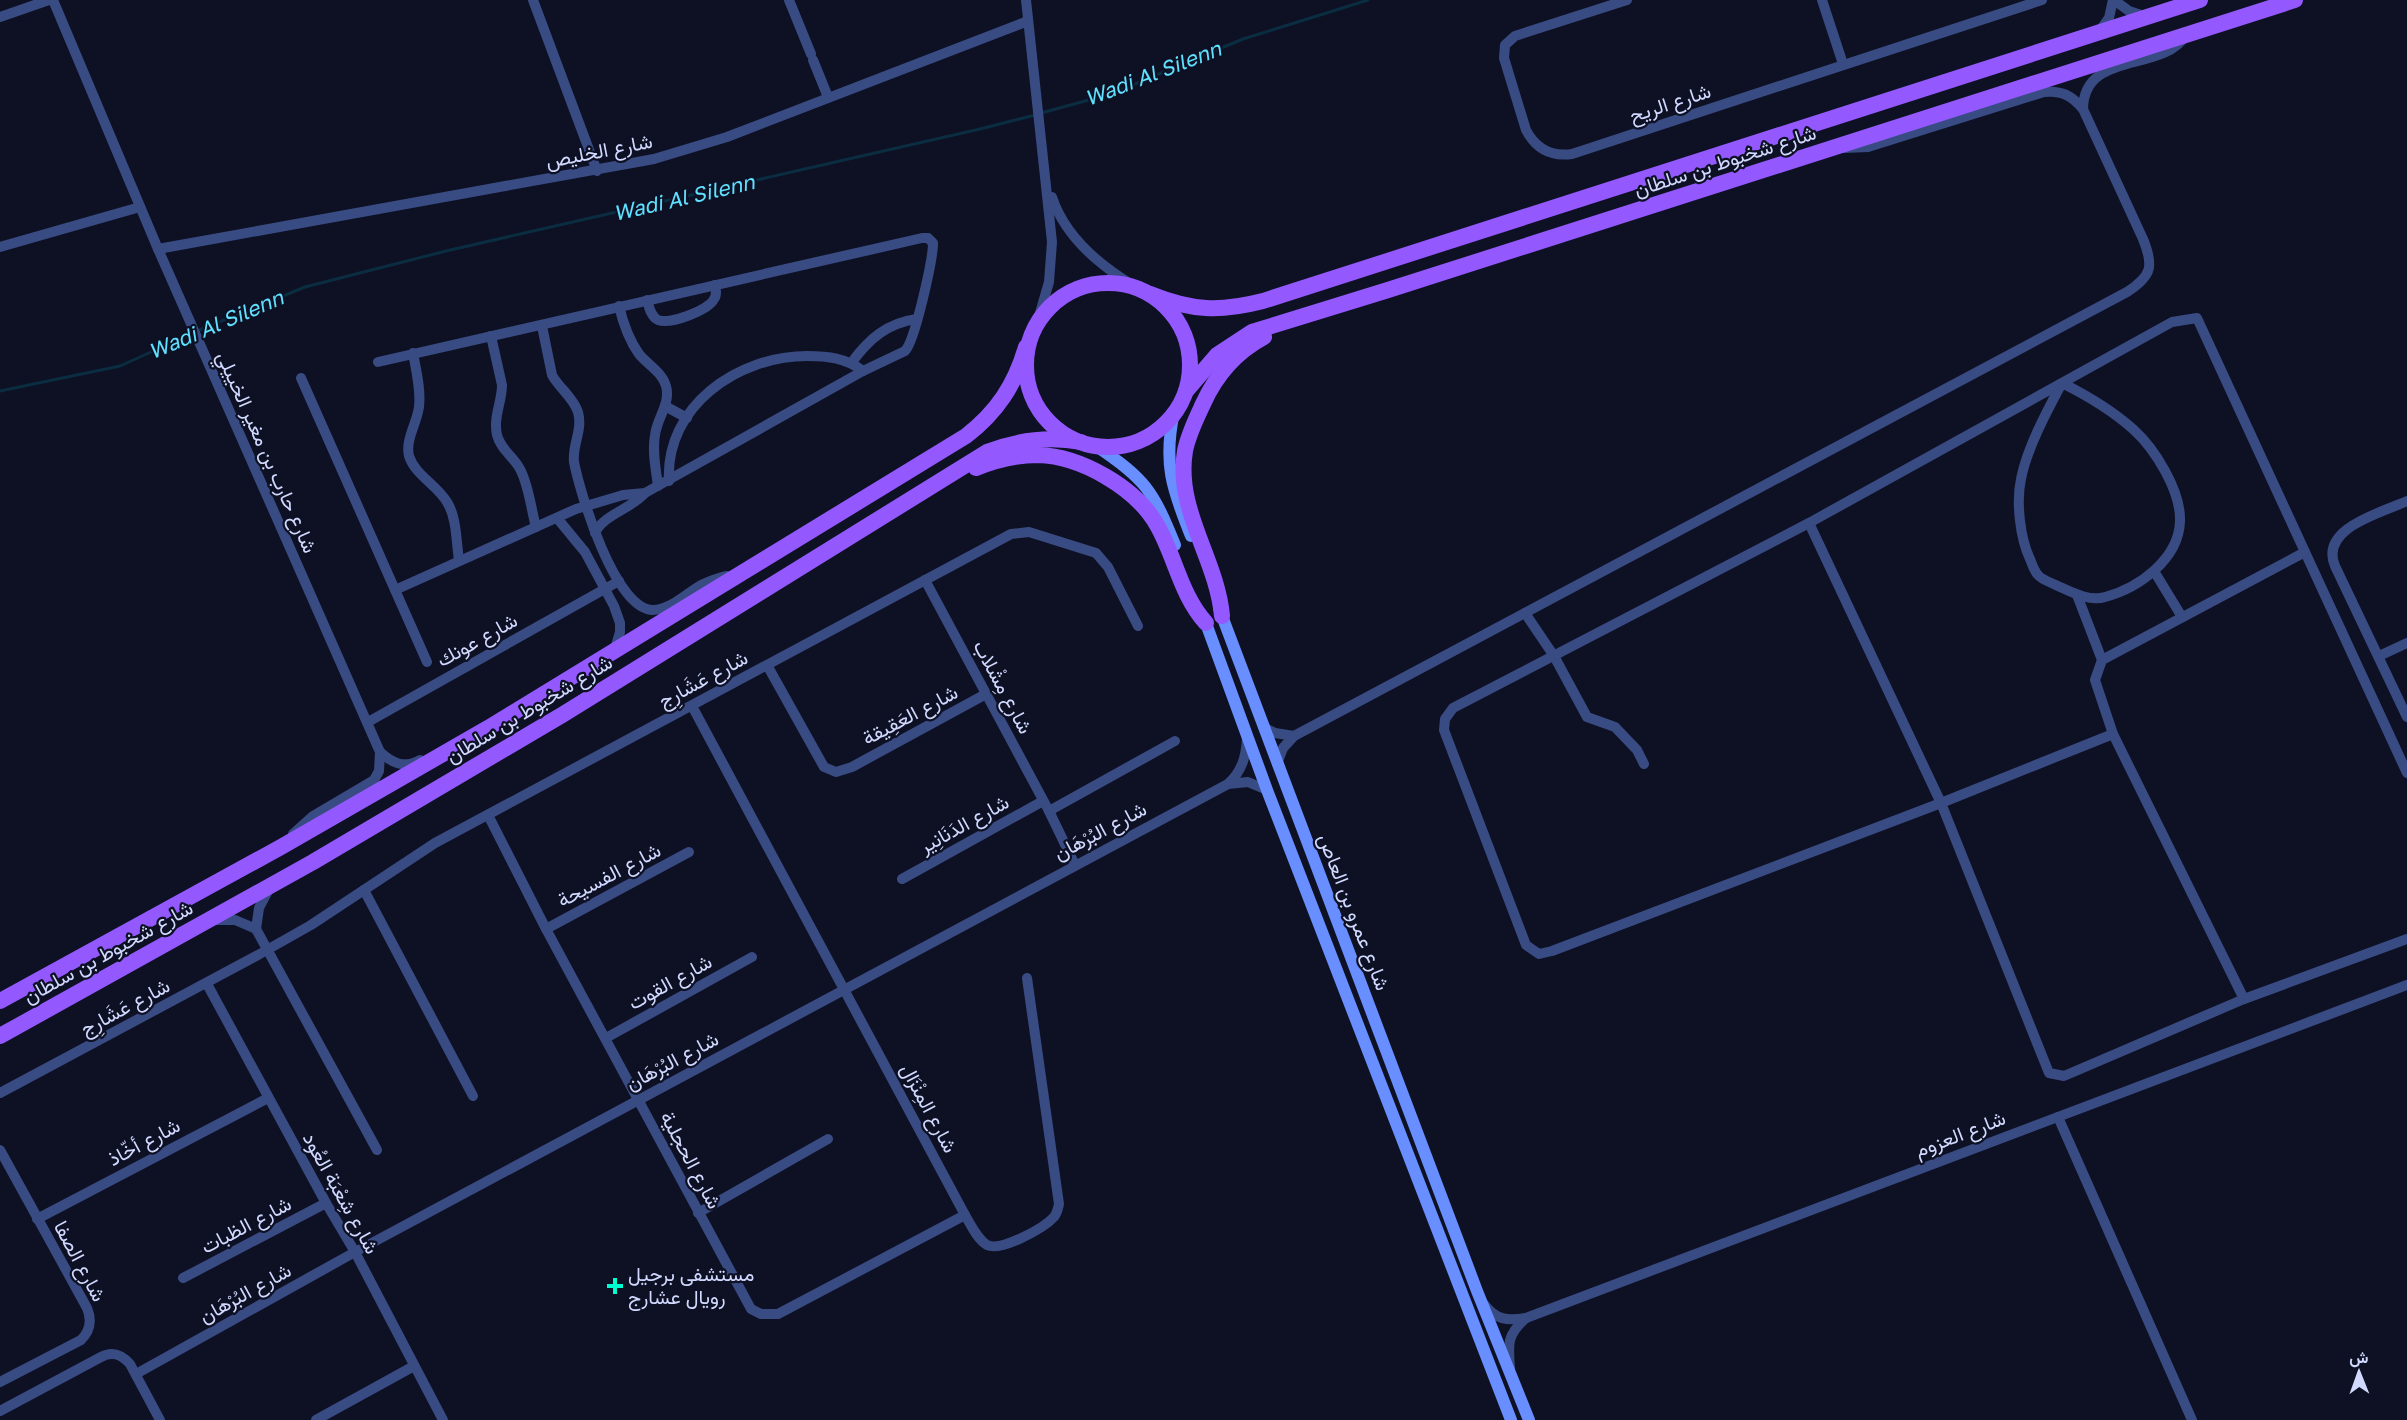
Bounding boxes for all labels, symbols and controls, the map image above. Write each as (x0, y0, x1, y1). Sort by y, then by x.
water label: Wadi Al Silenn (1081, 35, 1226, 111)
street label: شارع الريح (1626, 78, 1714, 129)
street label: شارع شخبوط بن سلطان (1631, 119, 1820, 204)
street label: شارع الخليص (543, 128, 655, 175)
water label: Wadi Al Silenn (611, 168, 758, 226)
water label: Wadi Al Silenn (144, 284, 288, 364)
street label: شارع حارب بن مغير الخييلي (207, 347, 323, 559)
street label: شارع عونك (432, 607, 522, 674)
street label: شارع مِشْلاب (967, 636, 1038, 739)
street label: شارع عَشَارِج (654, 645, 754, 716)
street label: شارع شخبوط بن سلطان (441, 649, 618, 770)
street label: شارع العَقِيقة (858, 679, 963, 752)
street label: شارع الدَنَانِير (914, 789, 1014, 861)
street label: شارع البُرْهَان (1049, 796, 1151, 867)
street label: شارع عمرو بن العاص (1311, 830, 1396, 994)
street label: شارع الفسيحة (553, 837, 666, 914)
street label: شارع شخبوط بن سلطان (19, 895, 198, 1010)
street label: شارع القوت (623, 948, 717, 1017)
street label: شارع عَشَارِج (76, 973, 176, 1044)
street label: شارع البُرْهَان (621, 1026, 723, 1097)
street label: شارع المِنْزَال (894, 1059, 963, 1158)
street label: شارع العزوم (1911, 1105, 2010, 1164)
street label: شارع الحجلية (654, 1107, 728, 1214)
street label: شارع أخّاذ (103, 1112, 185, 1173)
street label: شارع شِعْبَة العُود (296, 1128, 385, 1259)
street label: شارع الظبات (196, 1190, 296, 1261)
street label: شارع الصفا (47, 1216, 112, 1306)
street label: شارع البُرْهَان (194, 1257, 296, 1330)
place label: مستشفى برجيل رويال عشارج (628, 1261, 754, 1311)
marker: مستشفى برجيل رويال عشارج (606, 1277, 624, 1295)
north arrow (2329, 1342, 2389, 1402)
text: ش (2349, 1347, 2369, 1367)

